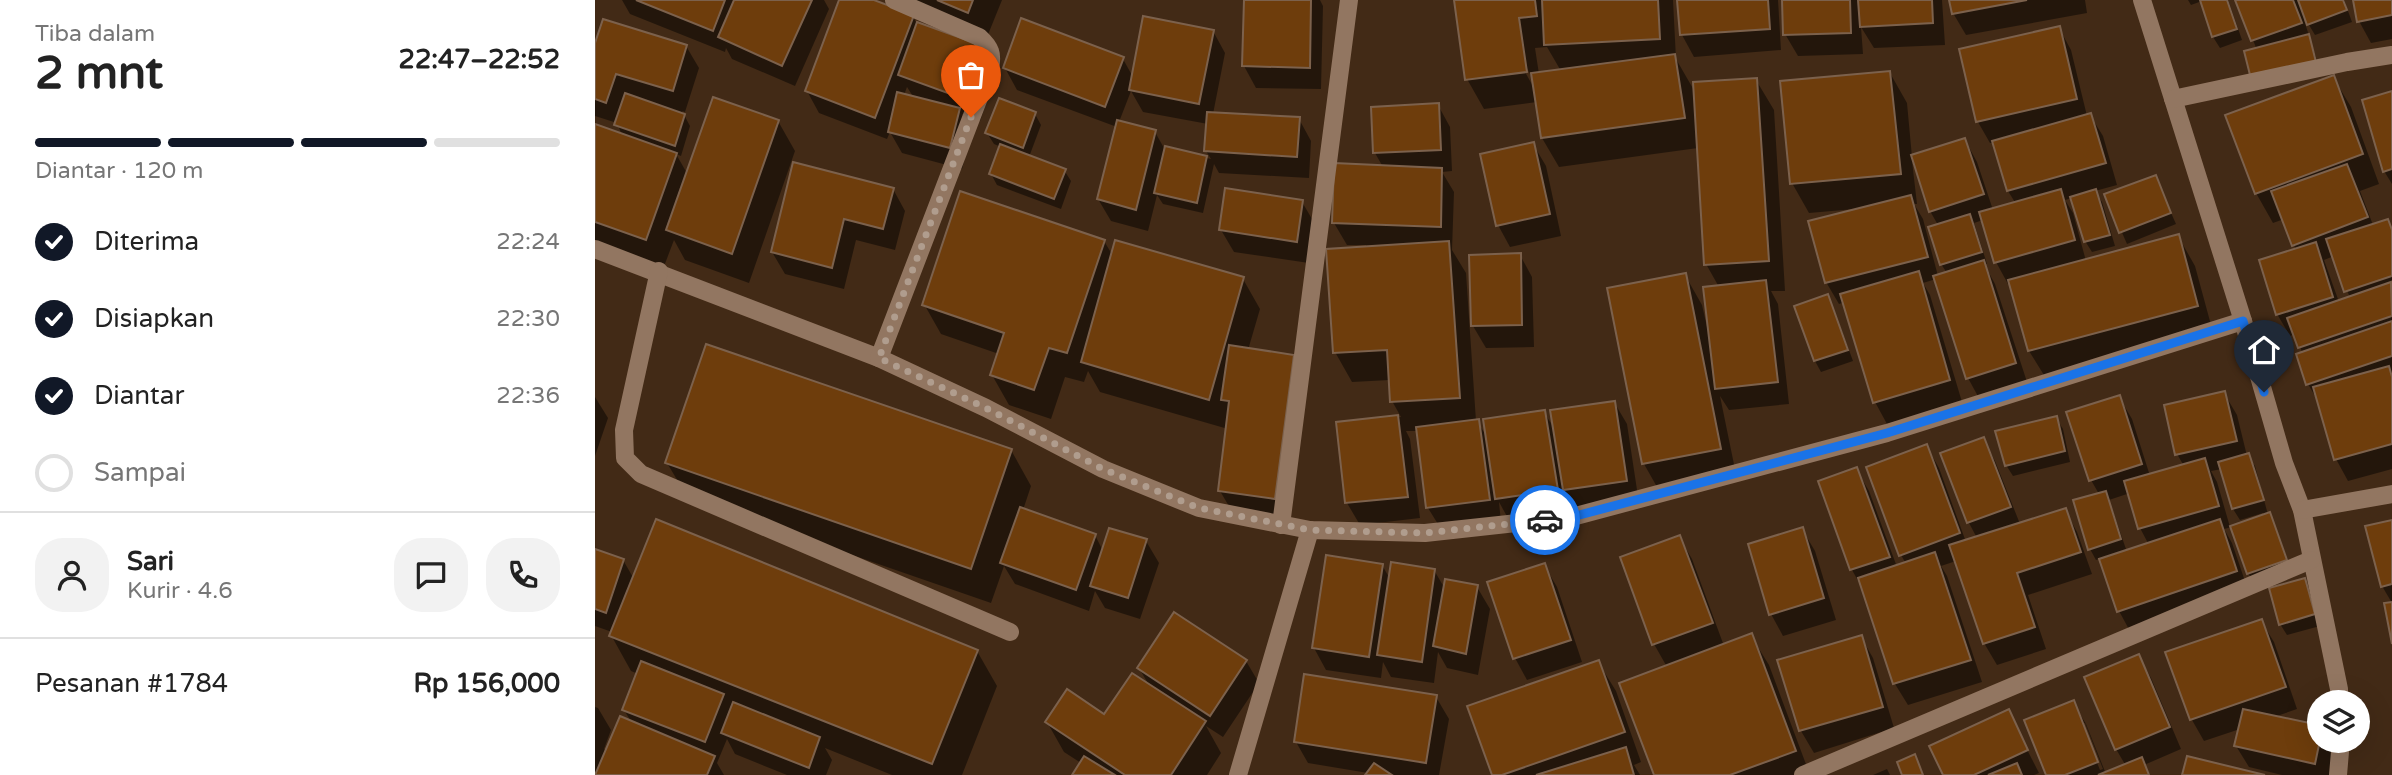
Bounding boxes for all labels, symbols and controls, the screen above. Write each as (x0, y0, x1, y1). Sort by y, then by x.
text: Tiba dalam (35, 20, 155, 48)
text: 22:47–22:52 (399, 44, 560, 75)
pin (941, 45, 1001, 117)
text: 2 mnt (35, 46, 163, 101)
icon: bag (952, 56, 990, 94)
text: Diantar · 120 m (35, 157, 203, 185)
icon: check (35, 223, 73, 261)
text: Diterima (94, 226, 199, 257)
text: 22:24 (496, 228, 560, 256)
icon: check (35, 300, 73, 338)
text: Disiapkan (94, 303, 214, 334)
text: 22:30 (496, 305, 560, 333)
pin (2234, 320, 2294, 392)
icon: home (2245, 331, 2283, 369)
icon: check (35, 377, 73, 415)
text: Diantar (94, 380, 184, 411)
text: 22:36 (496, 382, 560, 410)
text: Sampai (94, 457, 186, 488)
courier (1510, 485, 1580, 555)
icon: car (1526, 501, 1564, 539)
button: person (35, 538, 109, 612)
button: chat (394, 538, 468, 612)
button: phone (486, 538, 560, 612)
text: Sari (127, 546, 174, 577)
text: Kurir · 4.6 (127, 577, 233, 605)
text: Pesanan #1784 (35, 668, 228, 699)
text: Rp 156,000 (414, 668, 560, 699)
map controls (2307, 690, 2370, 753)
button: layers (2307, 690, 2370, 753)

